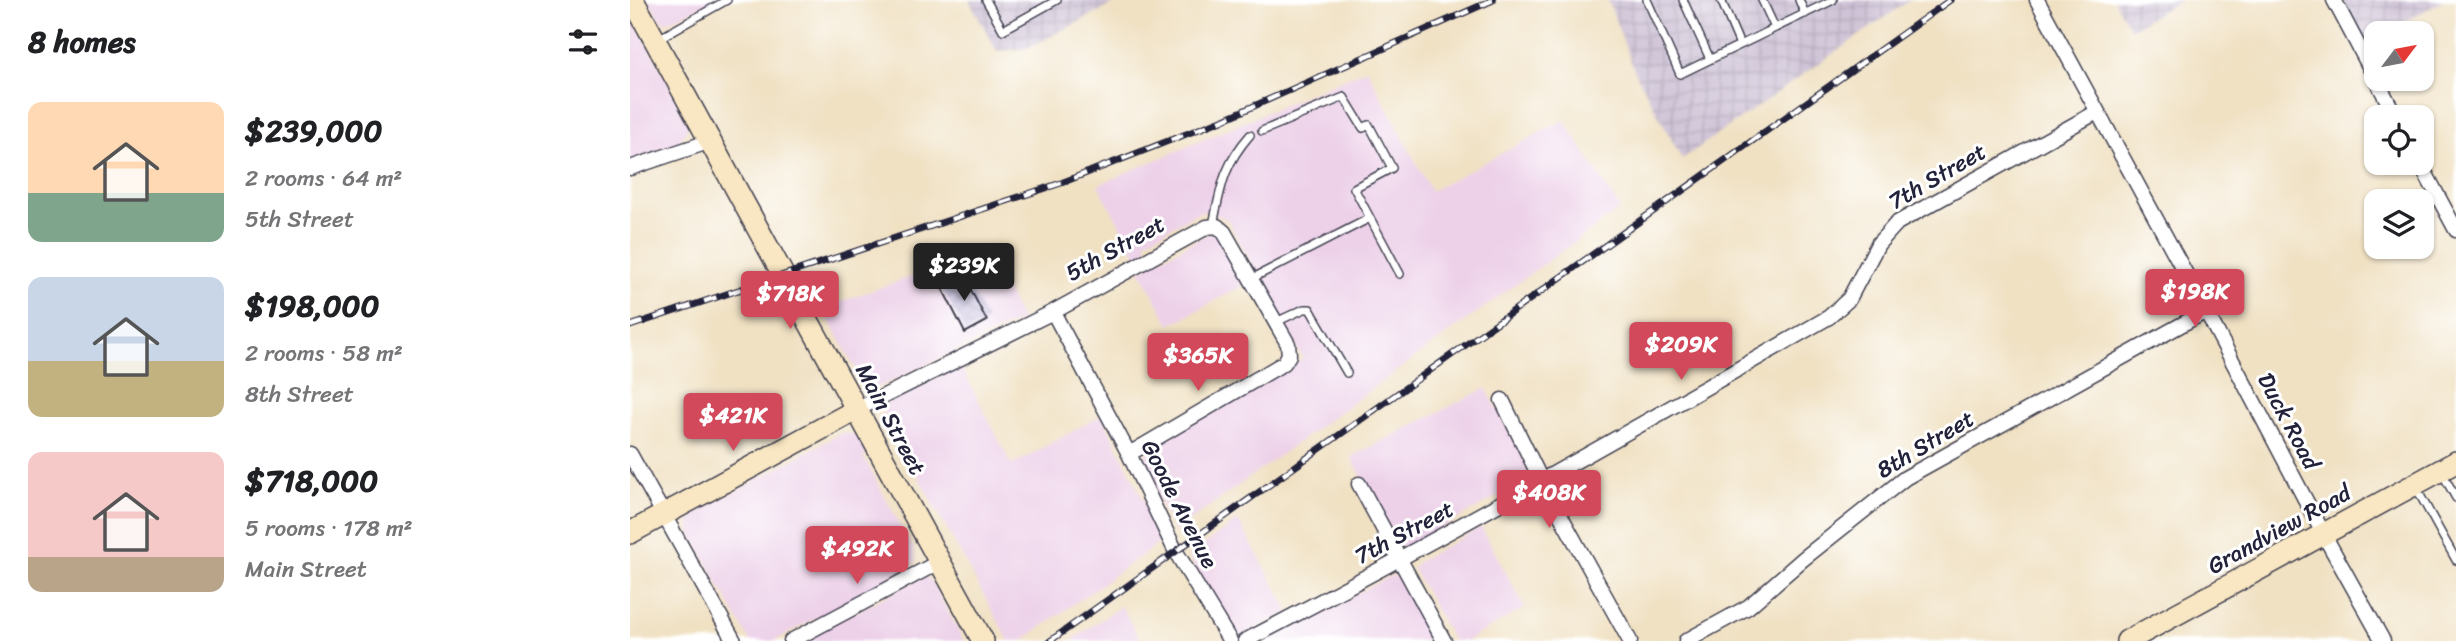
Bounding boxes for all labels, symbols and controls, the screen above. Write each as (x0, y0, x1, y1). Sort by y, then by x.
text: 8 homes (28, 15, 136, 69)
north arrow (2364, 21, 2434, 91)
map controls (2364, 21, 2434, 259)
icon: filters (564, 23, 602, 61)
text: $239,000 (245, 104, 382, 158)
button: locate (2364, 105, 2434, 175)
icon: home (84, 130, 168, 214)
street label: 7th Street (1880, 132, 1994, 221)
text: 2 rooms · 64 m² (245, 158, 402, 199)
button: layers (2364, 189, 2434, 259)
text: 5th Street (245, 199, 354, 240)
street label: 5th Street (1058, 204, 1173, 293)
pin: $239K (915, 244, 1013, 303)
text: $239K (929, 245, 999, 286)
pin: $198K (2146, 270, 2244, 329)
text: $198K (2161, 271, 2229, 312)
pin: $718K (741, 272, 839, 331)
text: $718K (757, 273, 823, 314)
text: $198,000 (245, 279, 380, 333)
icon: home (84, 305, 168, 389)
pin: $209K (1632, 322, 1730, 382)
text: $209K (1645, 324, 1717, 365)
text: 2 rooms · 58 m² (245, 333, 403, 374)
pin: $365K (1149, 334, 1247, 393)
text: $365K (1163, 335, 1233, 376)
street label: Main Street (844, 356, 937, 483)
street label: Duck Road (2246, 365, 2332, 479)
text: 8th Street (245, 374, 354, 415)
pin: $421K (684, 393, 782, 453)
text: $421K (700, 395, 766, 436)
street label: 8th Street (1868, 399, 1982, 490)
street label: Goode Avenue (1129, 432, 1230, 576)
text: $718,000 (245, 454, 378, 508)
pin: $408K (1500, 470, 1598, 530)
text: $408K (1513, 472, 1585, 513)
street label: Grandview Road (2200, 472, 2360, 586)
icon: home (84, 480, 168, 564)
street label: 7th Street (1347, 489, 1462, 576)
text: 5 rooms · 178 m² (245, 508, 413, 549)
pin: $492K (808, 526, 906, 586)
text: $492K (821, 528, 893, 569)
text: Main Street (245, 549, 367, 590)

